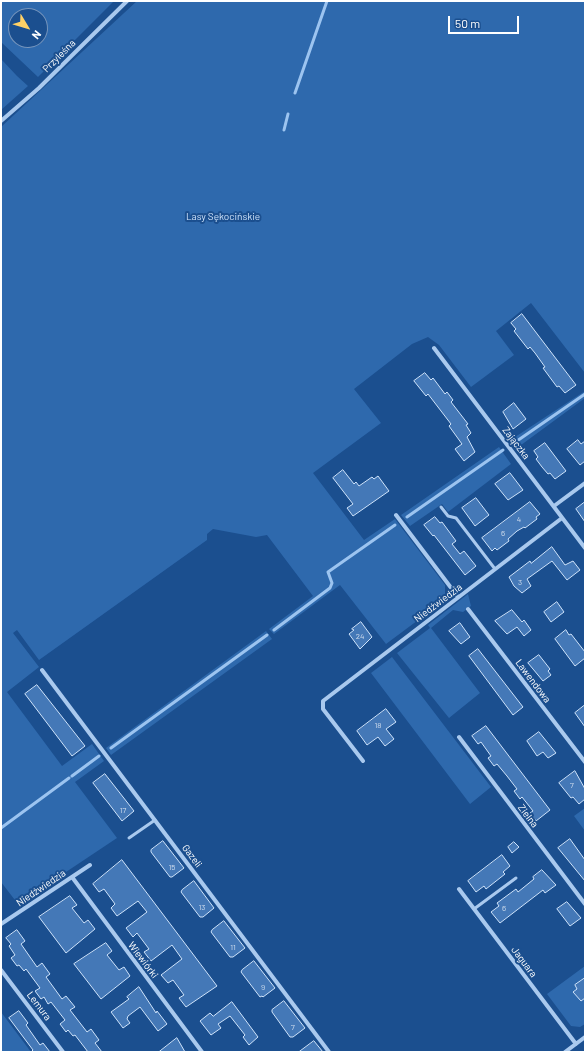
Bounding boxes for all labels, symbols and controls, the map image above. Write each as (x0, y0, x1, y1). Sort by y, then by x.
north arrow (8, 8, 48, 48)
scale bar (450, 8, 521, 34)
text: 50 m (455, 16, 480, 30)
text: N (30, 28, 44, 42)
street label: Przyleśna (40, 37, 78, 75)
park label: Lasy Sękocińskie (186, 211, 260, 223)
street label: Zajączka (500, 424, 532, 462)
house number: 4 (517, 514, 521, 524)
house number: 6 (501, 528, 505, 538)
house number: 3 (518, 577, 522, 587)
street label: Niedźwiedzia (412, 581, 464, 625)
house number: 24 (356, 631, 364, 641)
street label: Lawendowa (513, 657, 553, 705)
house number: 18 (375, 720, 381, 730)
house number: 7 (570, 780, 574, 790)
street label: Zielna (515, 802, 541, 830)
house number: 17 (120, 805, 126, 815)
street label: Gazeli (179, 842, 205, 870)
house number: 15 (169, 862, 175, 872)
street label: Niedźwiedzia (14, 867, 68, 909)
house number: 13 (199, 902, 205, 912)
house number: 6 (502, 903, 506, 913)
street label: Wiewiórki (125, 939, 161, 981)
house number: 11 (230, 942, 236, 952)
street label: Jaguara (509, 944, 539, 980)
house number: 9 (261, 982, 265, 992)
street label: Lemura (24, 989, 54, 1023)
house number: 7 (291, 1022, 295, 1032)

